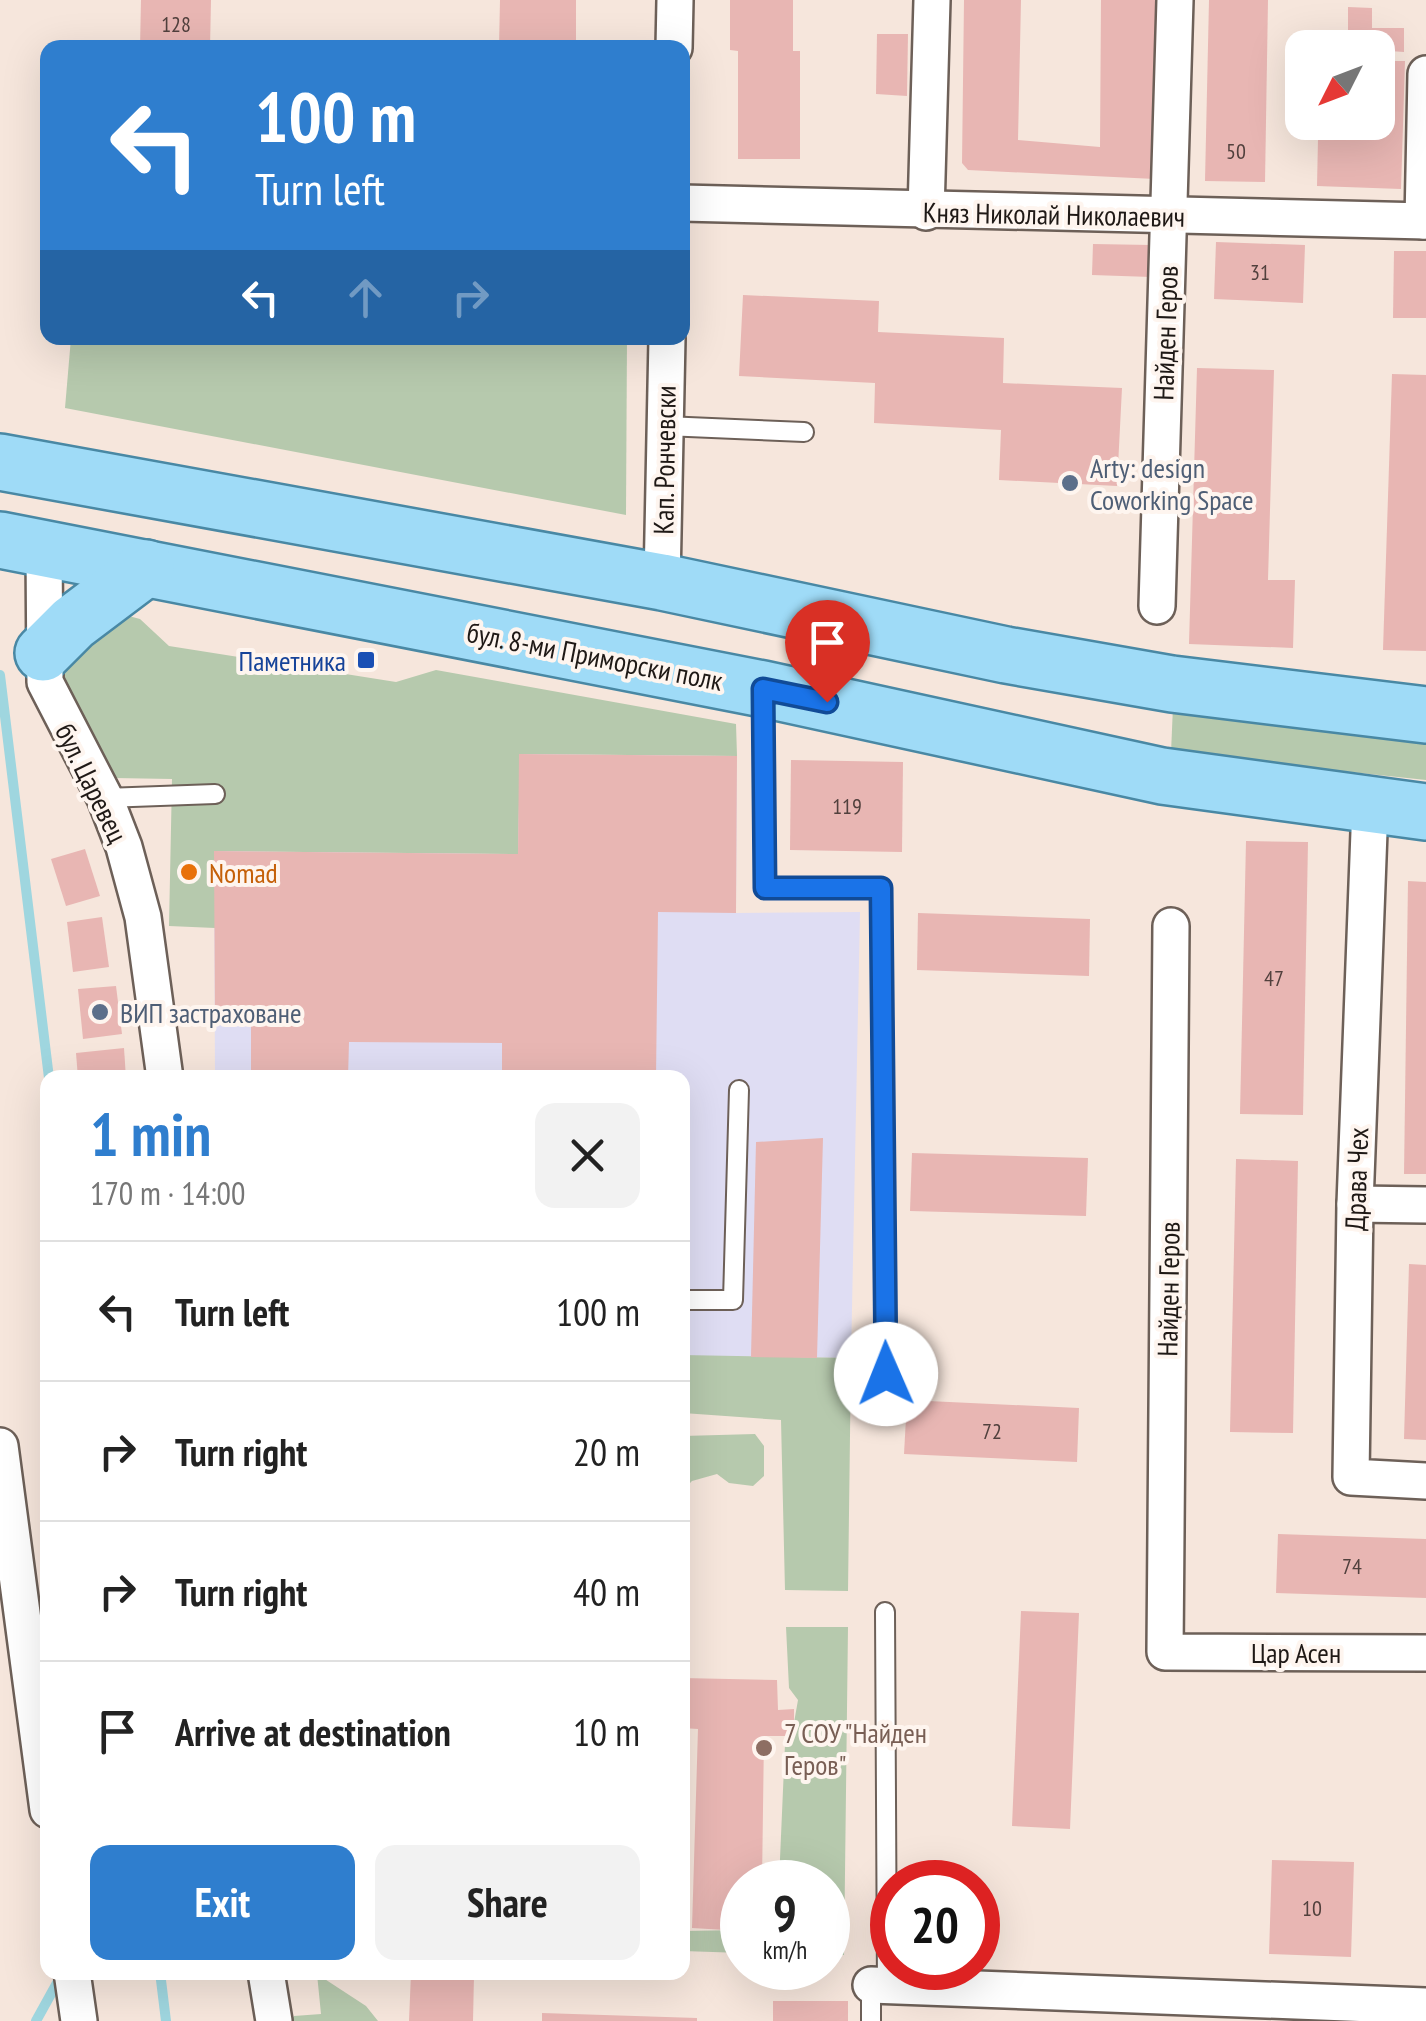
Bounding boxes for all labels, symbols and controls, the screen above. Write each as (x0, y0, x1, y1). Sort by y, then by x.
house number: 128 (161, 10, 191, 38)
north arrow (1285, 30, 1395, 140)
map controls (1285, 30, 1395, 140)
text: 100 m (255, 71, 416, 161)
icon: left (90, 80, 220, 210)
house number: 50 (1226, 137, 1246, 165)
text: Turn left (255, 159, 385, 217)
street label: Княз Николай Николаевич (923, 193, 1185, 235)
house number: 31 (1250, 258, 1270, 286)
street label: Найден Геров (1144, 265, 1186, 401)
icon: left (233, 270, 288, 325)
icon: ahead (338, 270, 393, 325)
icon: right (443, 270, 498, 325)
street label: Кап. Рончевски (644, 385, 684, 535)
place label: Arty: design Coworking Space (1090, 449, 1254, 518)
marker: Arty: design Coworking Space (1059, 472, 1081, 494)
pin (785, 600, 870, 703)
street label: бул. 8-ми Приморски полк (464, 613, 726, 699)
icon: arrive (800, 615, 855, 670)
place label: Паметника (238, 642, 346, 679)
marker: Паметника (355, 649, 377, 671)
street label: бул. Царевец (47, 717, 137, 849)
house number: 119 (832, 792, 862, 820)
place label: Nomad (209, 854, 278, 891)
marker: Nomad (178, 861, 200, 883)
house number: 47 (1264, 964, 1284, 992)
place label: ВИП застраховане (120, 994, 302, 1031)
marker: ВИП застраховане (89, 1001, 111, 1023)
text: 1 min (90, 1095, 211, 1173)
button: close (535, 1103, 640, 1208)
street label: Драва Чех (1336, 1127, 1376, 1231)
text: 170 m · 14:00 (90, 1172, 245, 1214)
street label: Найден Геров (1148, 1221, 1188, 1357)
icon: left (90, 1284, 145, 1339)
text: Turn left (175, 1287, 289, 1336)
text: 100 m (556, 1287, 640, 1336)
position arrow (834, 1322, 938, 1426)
house number: 72 (982, 1417, 1002, 1445)
icon: right (90, 1424, 145, 1479)
text: Turn right (175, 1427, 307, 1476)
text: 20 m (573, 1427, 640, 1476)
house number: 74 (1342, 1552, 1362, 1580)
icon: right (90, 1564, 145, 1619)
text: Turn right (175, 1567, 307, 1616)
text: 40 m (573, 1567, 640, 1616)
street label: Цар Асен (1251, 1634, 1341, 1671)
icon: arrive (90, 1704, 145, 1759)
text: Arrive at destination (175, 1707, 451, 1756)
text: 10 m (573, 1707, 640, 1756)
place label: 7 СОУ "Найден Геров" (784, 1714, 927, 1783)
marker: 7 СОУ "Найден Геров" (753, 1737, 775, 1759)
button: Exit (90, 1845, 355, 1960)
button: Share (375, 1845, 640, 1960)
speed limit sign: 20 (870, 1860, 1000, 1990)
text: 9 (773, 1880, 797, 1945)
house number: 10 (1302, 1894, 1322, 1922)
text: km/h (763, 1934, 807, 1966)

